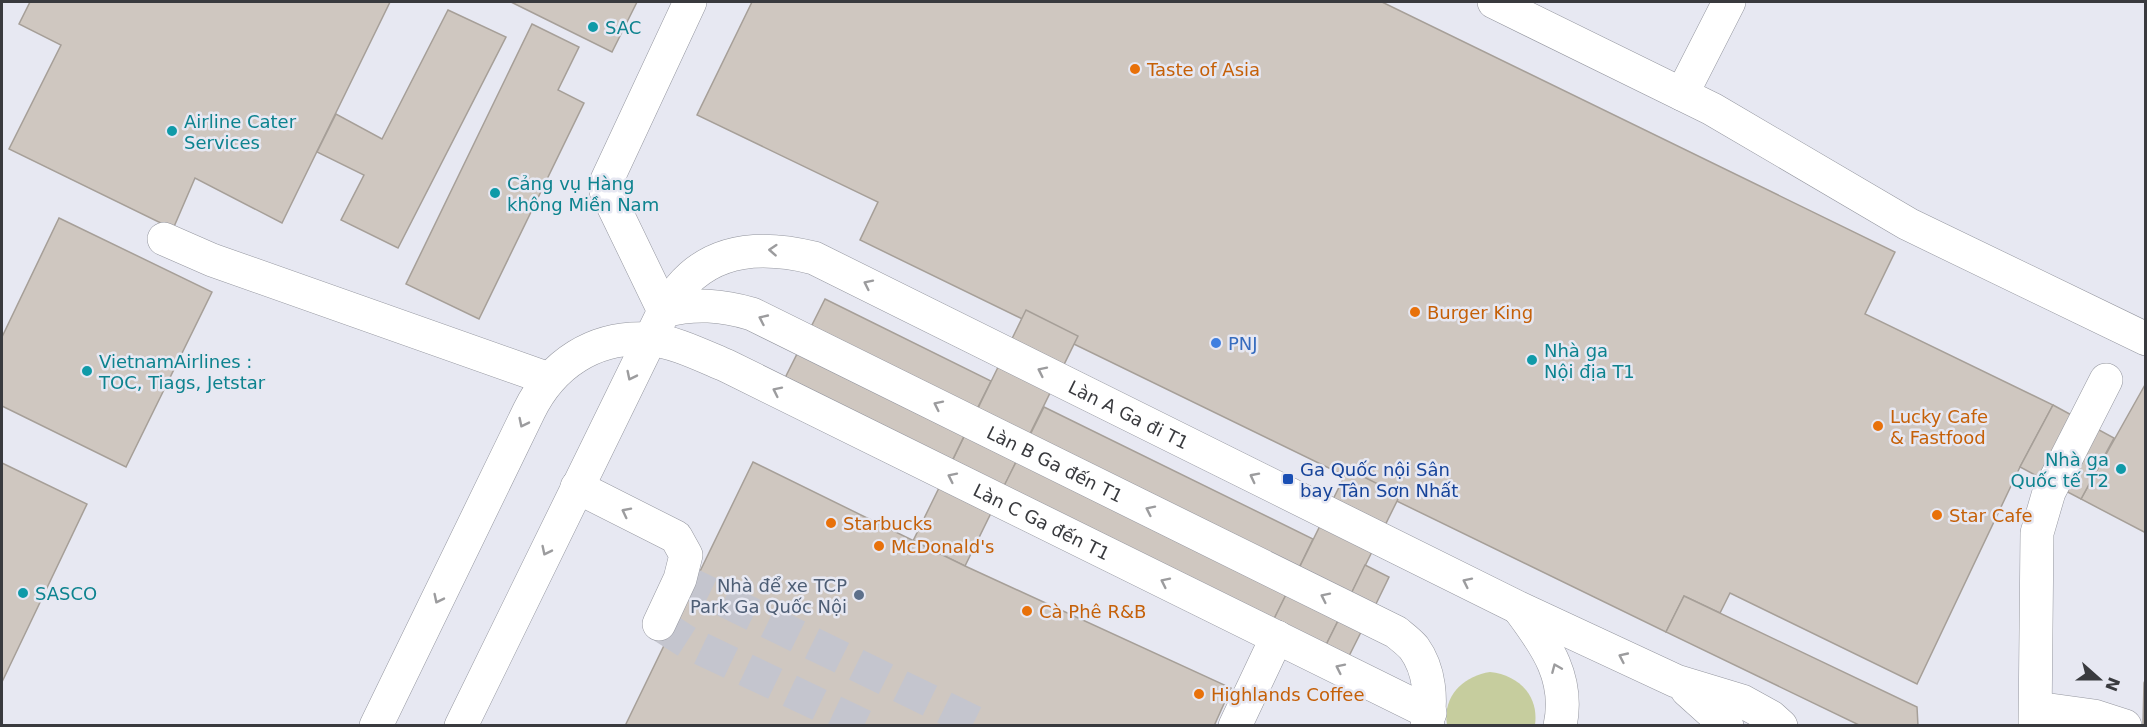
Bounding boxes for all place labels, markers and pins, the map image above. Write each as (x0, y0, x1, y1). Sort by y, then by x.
place label: SAC (605, 17, 641, 38)
marker: SAC (586, 20, 600, 34)
place label: Taste of Asia (1146, 59, 1260, 80)
marker: Taste of Asia (1128, 62, 1142, 76)
place label: Airline Cater Services (184, 111, 297, 153)
marker: Airline Cater Services (165, 124, 179, 138)
place label: Cảng vụ Hàng không Miền Nam (507, 173, 659, 215)
marker: Cảng vụ Hàng không Miền Nam (488, 186, 502, 200)
place label: Burger King (1427, 302, 1533, 323)
marker: Burger King (1408, 305, 1422, 319)
place label: PNJ (1228, 333, 1258, 354)
marker: PNJ (1209, 336, 1223, 350)
place label: Nhà ga Nội địa T1 (1544, 340, 1635, 382)
place label: VietnamAirlines : TOC, Tiags, Jetstar (98, 351, 266, 393)
marker: Nhà ga Nội địa T1 (1525, 353, 1539, 367)
marker: VietnamAirlines : TOC, Tiags, Jetstar (80, 364, 94, 378)
place label: Lucky Cafe & Fastfood (1890, 406, 1988, 448)
marker: Lucky Cafe & Fastfood (1871, 419, 1885, 433)
place label: Nhà ga Quốc tế T2 (2010, 449, 2109, 491)
place label: Ga Quốc nội Sân bay Tân Sơn Nhất (1300, 459, 1458, 501)
marker: Nhà ga Quốc tế T2 (2114, 462, 2128, 476)
marker: Ga Quốc nội Sân bay Tân Sơn Nhất (1281, 472, 1295, 486)
place label: Star Cafe (1949, 505, 2033, 526)
marker: Star Cafe (1930, 508, 1944, 522)
place label: Starbucks (843, 513, 932, 534)
marker: Starbucks (824, 516, 838, 530)
place label: McDonald's (891, 536, 995, 557)
marker: McDonald's (872, 539, 886, 553)
place label: Nhà để xe TCP Park Ga Quốc Nội (690, 575, 847, 617)
place label: SASCO (35, 583, 97, 604)
marker: SASCO (16, 586, 30, 600)
marker: Nhà để xe TCP Park Ga Quốc Nội (852, 588, 866, 602)
place label: Cà Phê R&B (1039, 601, 1146, 622)
marker: Cà Phê R&B (1020, 604, 1034, 618)
place label: Highlands Coffee (1211, 684, 1364, 705)
marker: Highlands Coffee (1192, 687, 1206, 701)

